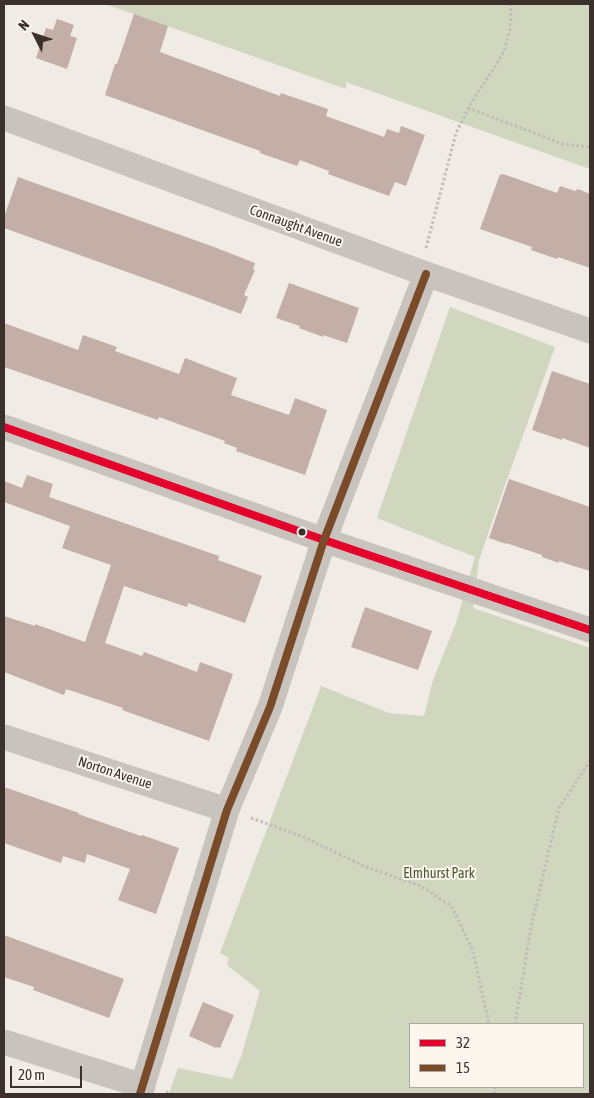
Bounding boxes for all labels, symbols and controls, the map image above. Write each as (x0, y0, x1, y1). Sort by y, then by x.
north arrow (10, 10, 60, 60)
text: N (15, 17, 32, 34)
street label: Connaught Avenue (247, 201, 345, 251)
unlabelled marker (297, 527, 307, 537)
street label: Norton Avenue (76, 753, 154, 793)
park label: Elmhurst Park (403, 866, 475, 882)
legend (409, 1023, 584, 1088)
text: 32 (456, 1034, 470, 1051)
scale bar (12, 1056, 85, 1088)
text: 15 (456, 1059, 470, 1076)
text: 20 m (18, 1066, 45, 1083)

